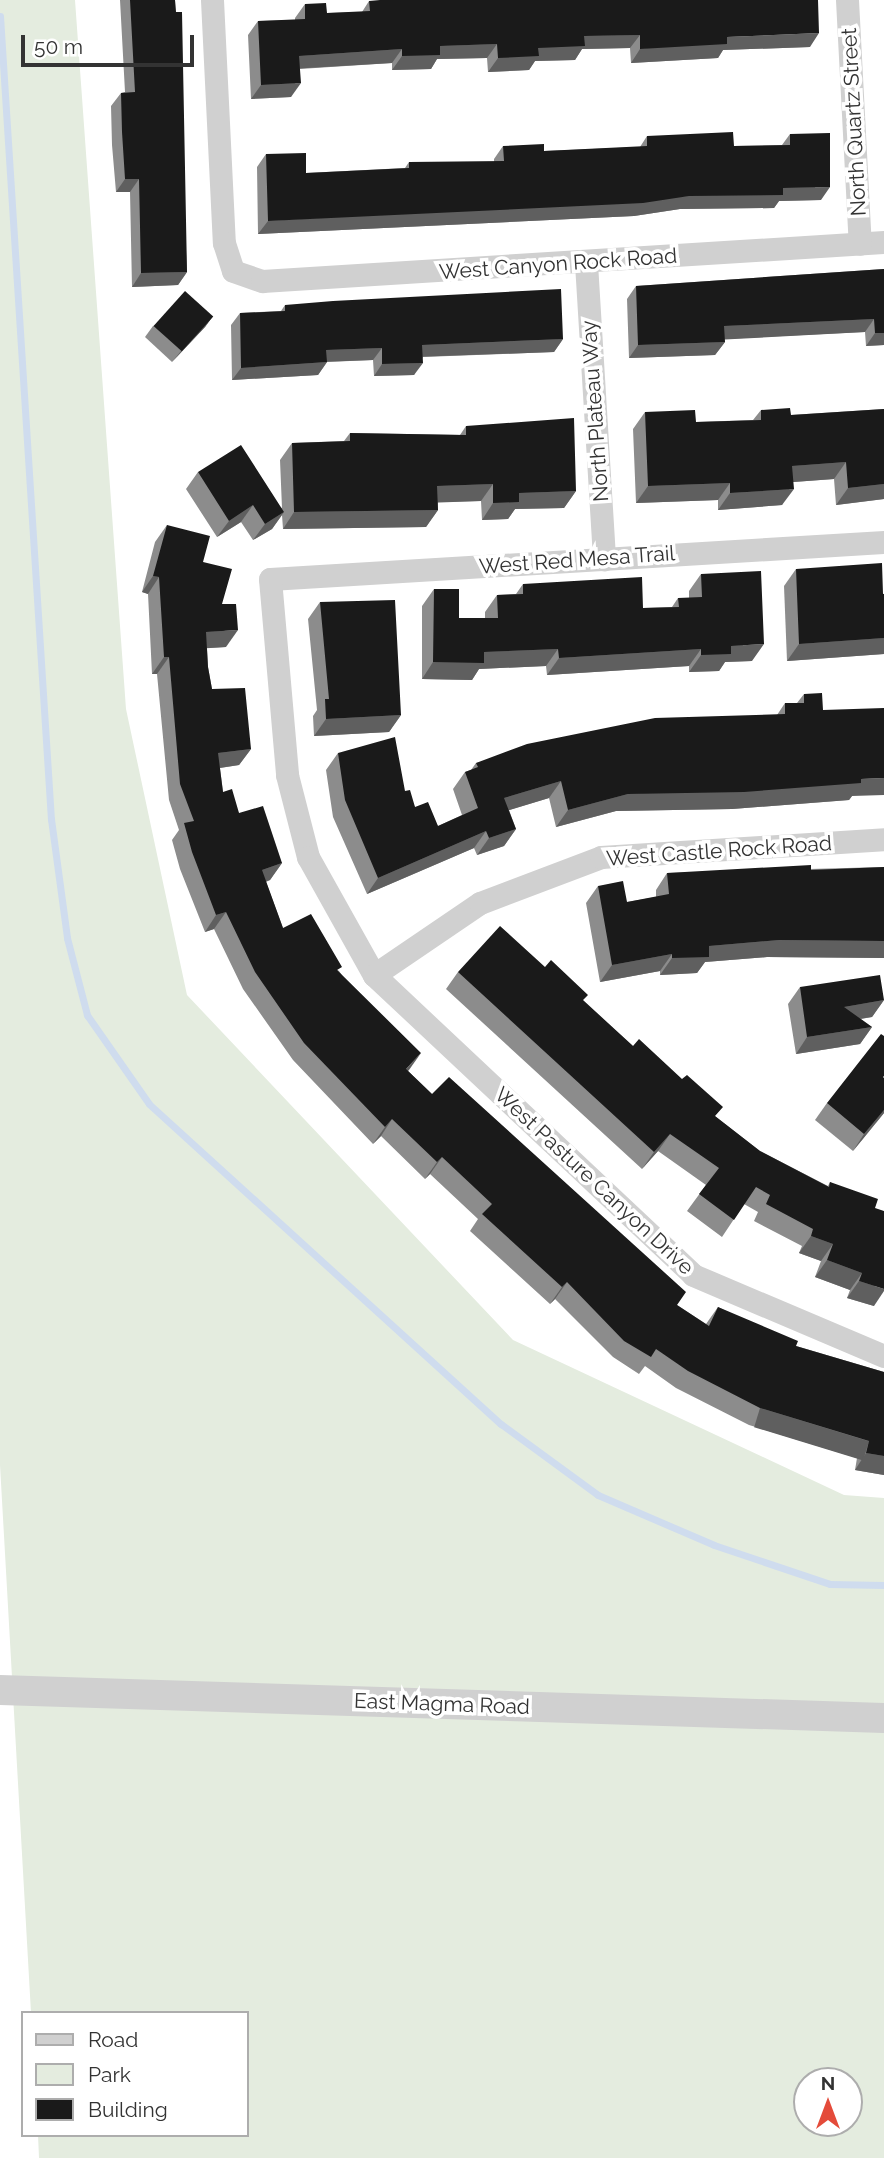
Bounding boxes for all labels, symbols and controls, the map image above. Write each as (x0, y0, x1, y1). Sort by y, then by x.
scale bar (24, 21, 198, 65)
street label: North Quartz Street (836, 27, 872, 217)
text: 50 m (34, 34, 83, 59)
street label: West Canyon Rock Road (438, 243, 678, 285)
street label: North Plateau Way (576, 319, 614, 503)
street label: West Red Mesa Trail (478, 541, 676, 579)
street label: West Castle Rock Road (605, 831, 833, 871)
street label: West Pasture Canyon Drive (489, 1082, 699, 1280)
street label: East Magma Road (354, 1688, 530, 1720)
legend (21, 2011, 248, 2137)
text: Road (88, 2027, 138, 2052)
text: Park (88, 2062, 131, 2087)
north arrow (793, 2067, 863, 2137)
text: N (821, 2072, 835, 2094)
text: Building (88, 2097, 168, 2122)

